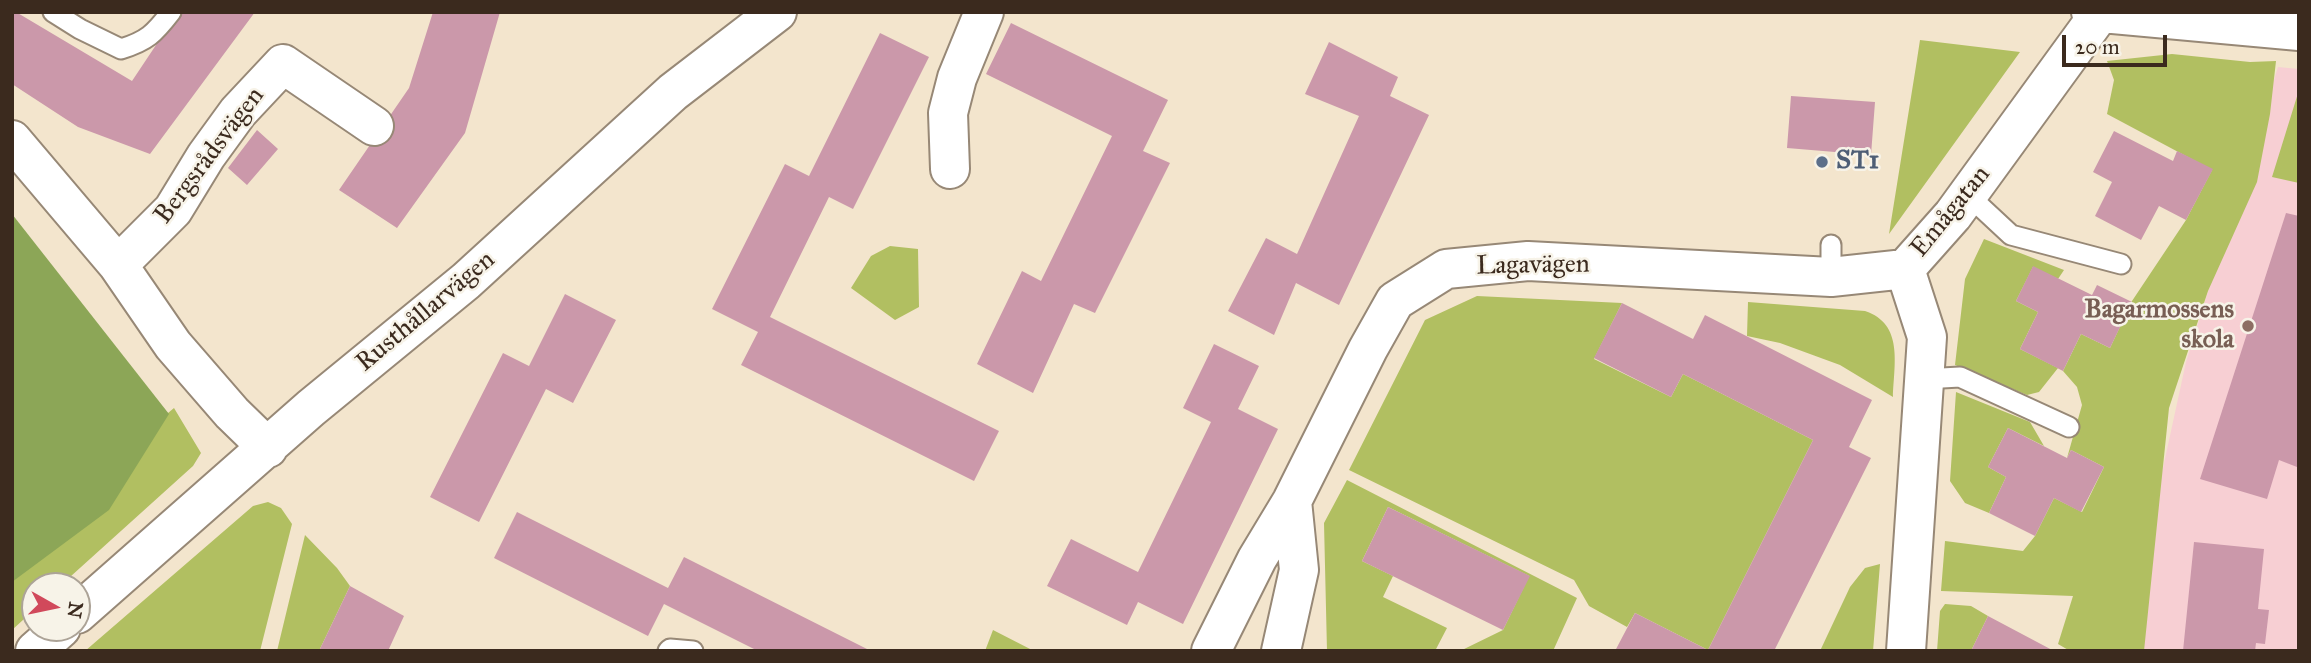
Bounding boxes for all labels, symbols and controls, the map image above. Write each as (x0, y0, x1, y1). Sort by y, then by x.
scale bar (2066, 21, 2171, 65)
text: 20 m (2075, 34, 2120, 60)
street label: Bergsrådsvägen (148, 81, 272, 231)
place label: ST1 (1836, 146, 1879, 178)
marker: ST1 (1814, 154, 1830, 170)
street label: Emågatan (1905, 160, 1997, 264)
street label: Rusthållarvägen (350, 245, 502, 379)
street label: Lagavägen (1476, 249, 1590, 283)
place label: Bagarmossens skola (2085, 295, 2234, 356)
marker: Bagarmossens skola (2240, 318, 2256, 334)
north arrow (21, 572, 91, 642)
text: N (63, 600, 88, 620)

